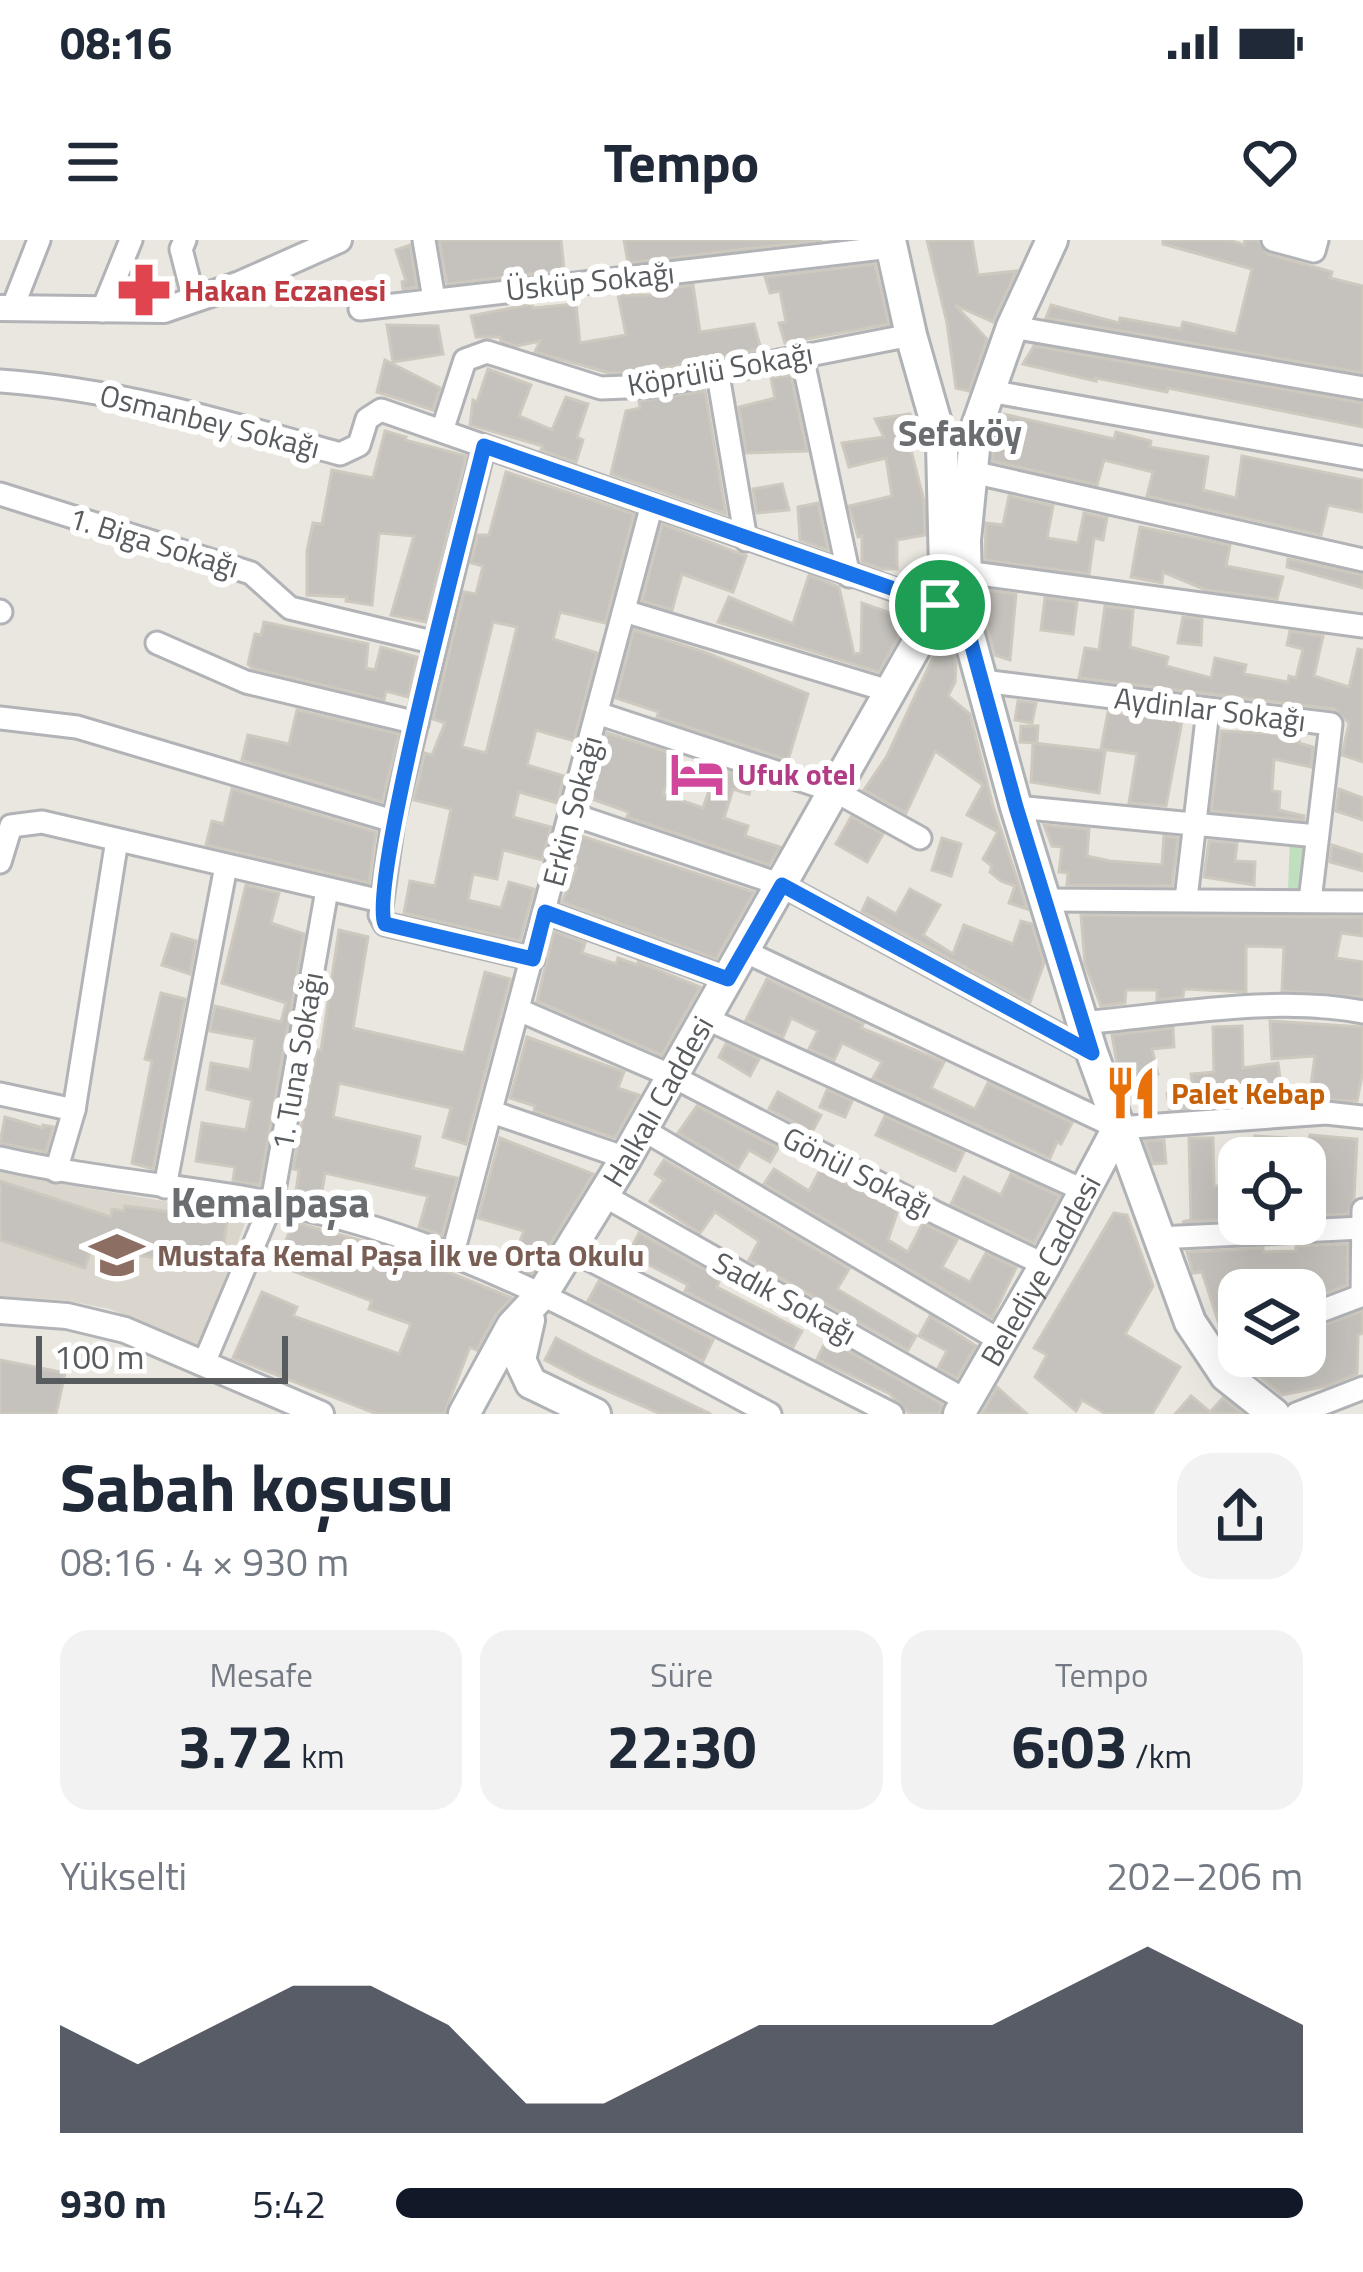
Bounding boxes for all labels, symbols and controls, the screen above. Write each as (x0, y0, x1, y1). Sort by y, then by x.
text: 08:16 (60, 8, 172, 76)
text: Tempo (604, 121, 759, 203)
icon: menu (60, 129, 126, 195)
icon: heart (1237, 129, 1303, 195)
street label: Üsküp Sokağı (503, 249, 677, 313)
pharmacy icon: Hakan Eczanesi (115, 261, 173, 319)
place label: Hakan Eczanesi (184, 267, 386, 313)
street label: Köprülü Sokağı (624, 330, 816, 408)
street label: Osmanbey Sokağı (95, 371, 325, 471)
district label: Sefaköy (898, 405, 1022, 460)
street label: 1. Biga Sokağı (63, 494, 245, 590)
pin (889, 554, 991, 656)
icon: arrive (907, 572, 973, 638)
street label: Aydinlar Sokağı (1112, 674, 1308, 744)
street label: Erkin Sokağı (530, 731, 614, 891)
hotel icon: Ufuk otel (668, 745, 726, 803)
place label: Ufuk otel (737, 751, 856, 797)
street label: 1. Tuna Sokağı (259, 968, 335, 1154)
street label: Halkalı Caddesi (591, 1007, 725, 1196)
restaurant icon: Palet Kebap (1102, 1064, 1160, 1122)
place label: Palet Kebap (1171, 1070, 1325, 1116)
street label: Gönül Sokağı (775, 1114, 941, 1230)
map controls (1218, 1137, 1326, 1377)
button: locate (1218, 1137, 1326, 1245)
street label: Belediye Caddesi (968, 1166, 1112, 1375)
district label: Kemalpaşa (170, 1169, 370, 1233)
school or university icon: Mustafa Kemal Paşa İlk ve Orta Okulu (88, 1226, 146, 1284)
place label: Mustafa Kemal Paşa İlk ve Orta Okulu (157, 1232, 644, 1278)
street label: Sadık Sokağı (705, 1240, 865, 1356)
button: layers (1218, 1269, 1326, 1377)
scale bar (36, 1330, 288, 1383)
text: 100 m (54, 1332, 144, 1382)
text: Sabah koşusu (60, 1436, 454, 1537)
button: share (1177, 1453, 1303, 1579)
text: 08:16 · 4 × 930 m (60, 1532, 349, 1591)
text: Mesafe (209, 1650, 313, 1700)
text: Süre (650, 1650, 713, 1700)
text: Tempo (1055, 1650, 1149, 1700)
text: 3.72 (178, 1700, 294, 1791)
text: 22:30 (607, 1700, 756, 1791)
text: 6:03 (1012, 1700, 1128, 1791)
text: km (294, 1731, 345, 1781)
text: /km (1128, 1731, 1192, 1781)
text: Yükselti (60, 1846, 187, 1905)
text: 202–206 m (1106, 1846, 1303, 1905)
text: 930 m (60, 2174, 167, 2233)
text: 5:42 (252, 2174, 326, 2233)

